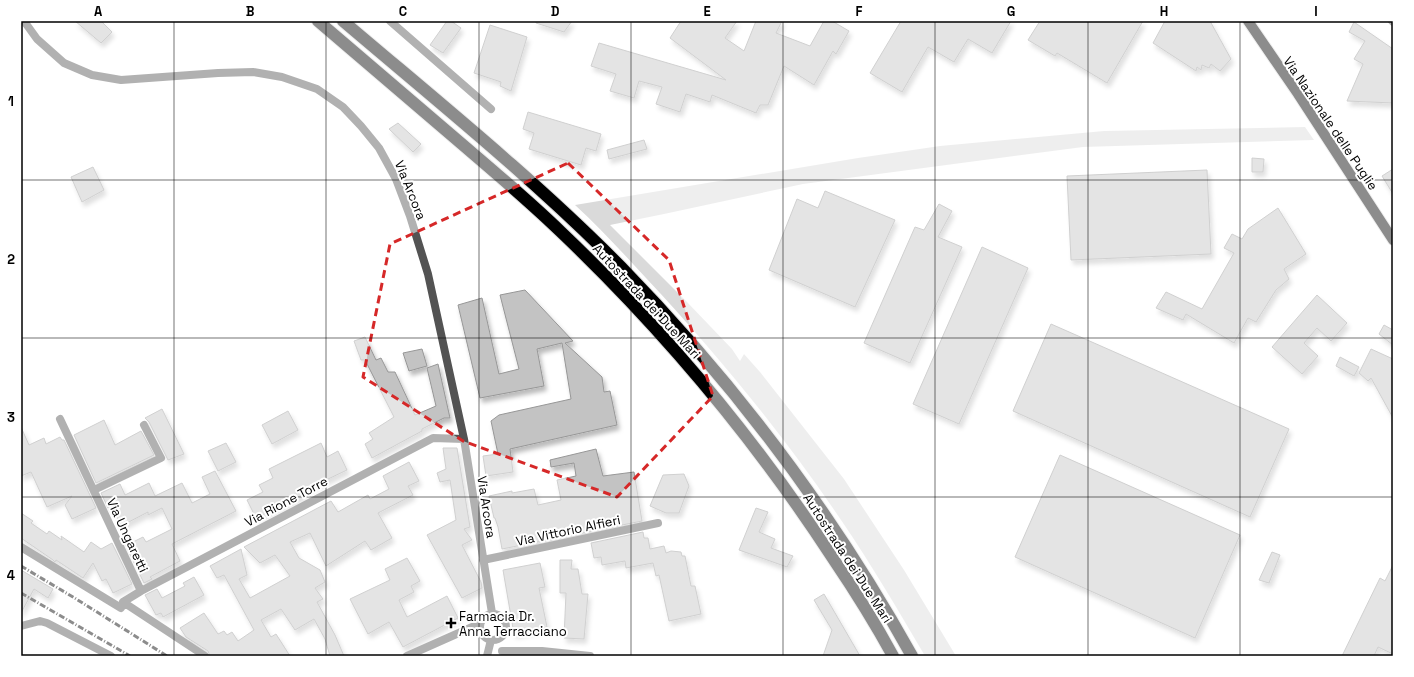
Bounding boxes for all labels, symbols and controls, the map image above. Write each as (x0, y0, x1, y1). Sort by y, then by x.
text: A (94, 3, 103, 20)
text: B (246, 3, 255, 20)
text: C (399, 3, 407, 20)
text: D (551, 3, 560, 20)
text: E (703, 3, 711, 20)
text: F (856, 3, 863, 20)
text: G (1007, 3, 1015, 20)
text: H (1160, 3, 1168, 20)
text: I (1314, 3, 1318, 20)
street label: Via Nazionale delle Puglie (1280, 53, 1382, 193)
text: 1 (8, 93, 14, 110)
street label: Via Arcora (391, 158, 430, 223)
street label: Autostrada dei Due Mari (589, 240, 704, 362)
text: 2 (7, 251, 15, 268)
text: 3 (7, 409, 15, 426)
street label: Via Rione Torre (242, 472, 331, 530)
street label: Via Arcora (473, 475, 500, 540)
street label: Autostrada dei Due Mari (799, 490, 896, 626)
street label: Via Ungaretti (103, 495, 152, 575)
street label: Via Vittorio Alfieri (514, 511, 622, 550)
text: 4 (7, 567, 15, 584)
place label: Farmacia Dr. Anna Terracciano (459, 608, 567, 640)
marker: Farmacia Dr. Anna Terracciano (446, 618, 456, 628)

